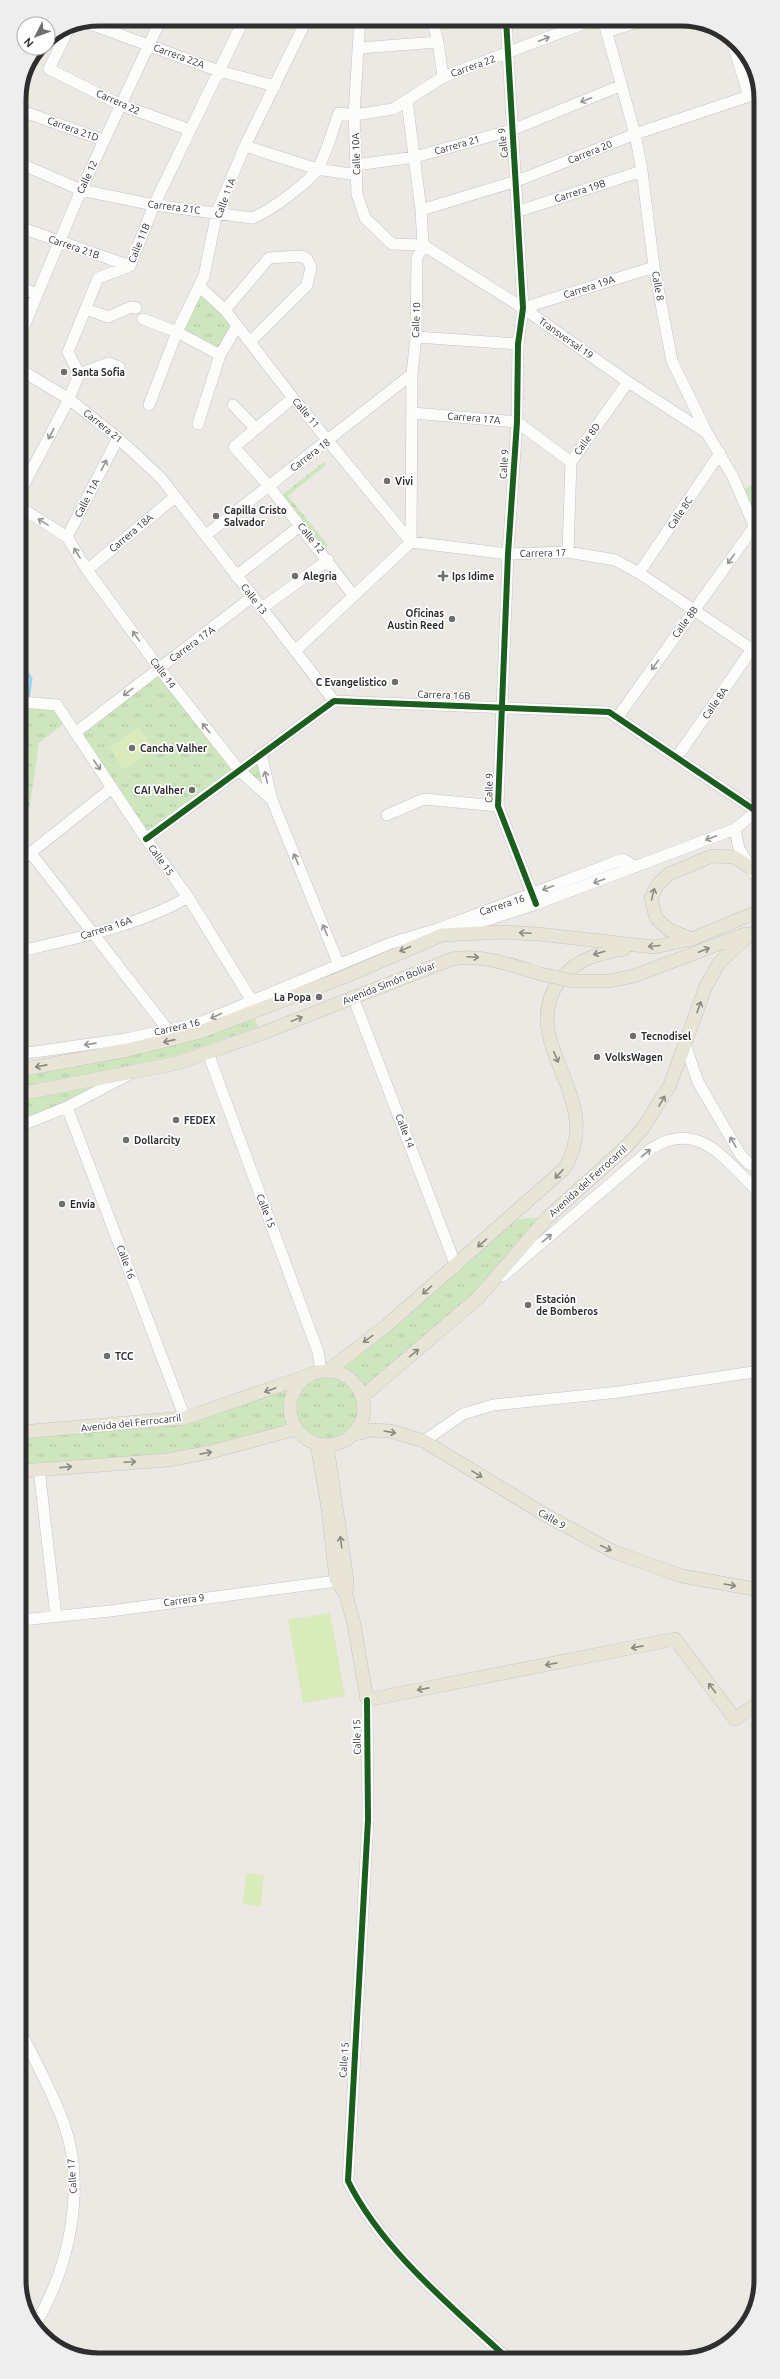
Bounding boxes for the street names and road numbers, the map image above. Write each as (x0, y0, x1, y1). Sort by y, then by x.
street label: Carrera 22A (152, 42, 206, 70)
street label: Carrera 22 (449, 53, 497, 79)
street label: Carrera 22 (94, 87, 142, 117)
street label: Carrera 21D (46, 115, 100, 143)
street label: Calle 9 (496, 128, 510, 158)
street label: Calle 10A (350, 132, 362, 175)
street label: Carrera 21 (433, 133, 481, 157)
street label: Carrera 20 (566, 138, 614, 166)
street label: Calle 12 (74, 159, 100, 195)
street label: Calle 11A (212, 176, 238, 220)
street label: Carrera 19B (553, 178, 607, 204)
street label: Carrera 21C (147, 198, 201, 216)
street label: Calle 11B (126, 221, 152, 265)
street label: Carrera 21B (47, 233, 101, 261)
street label: Calle 8 (650, 270, 666, 302)
street label: Carrera 19A (562, 273, 617, 300)
street label: Calle 10 (410, 302, 422, 338)
street label: Transversal 19 (537, 315, 595, 361)
street label: Calle 11 (290, 396, 322, 430)
street label: Carrera 21 (81, 407, 125, 445)
street label: Carrera 17A (447, 410, 502, 426)
street label: Calle 8D (572, 421, 602, 457)
street label: Carrera 18 (288, 436, 332, 473)
street label: Calle 9 (497, 449, 511, 479)
street label: Calle 11A (73, 476, 102, 519)
street label: Calle 8C (665, 495, 695, 531)
street label: Carrera 18A (107, 511, 155, 554)
street label: Calle 12 (296, 521, 326, 555)
street label: Carrera 17 (519, 547, 567, 559)
street label: Calle 13 (239, 582, 269, 616)
street label: Calle 8B (670, 604, 700, 640)
street label: Carrera 17A (167, 624, 217, 664)
street label: Calle 14 (148, 655, 178, 691)
street label: Calle 8A (700, 685, 730, 721)
street label: Carrera 16B (417, 689, 471, 701)
street label: Calle 9 (483, 773, 495, 803)
street label: Calle 15 (146, 842, 176, 878)
street label: Carrera 16 (478, 892, 526, 917)
street label: Carrera 16A (79, 914, 134, 941)
street label: Avenida Simón Bolívar (341, 959, 437, 1007)
street label: Carrera 16 (153, 1016, 201, 1038)
street label: Calle 14 (393, 1112, 417, 1150)
street label: Avenida del Ferrocarril (547, 1143, 630, 1219)
street label: Calle 15 (254, 1192, 278, 1230)
street label: Calle 16 (115, 1243, 137, 1281)
street label: Avenida del Ferrocarril (80, 1412, 182, 1434)
street label: Calle 9 (536, 1507, 568, 1531)
street label: Carrera 9 (163, 1592, 205, 1608)
street label: Calle 15 (351, 1719, 363, 1755)
street label: Calle 15 (337, 2042, 351, 2078)
street label: Calle 17 (65, 2158, 79, 2194)

